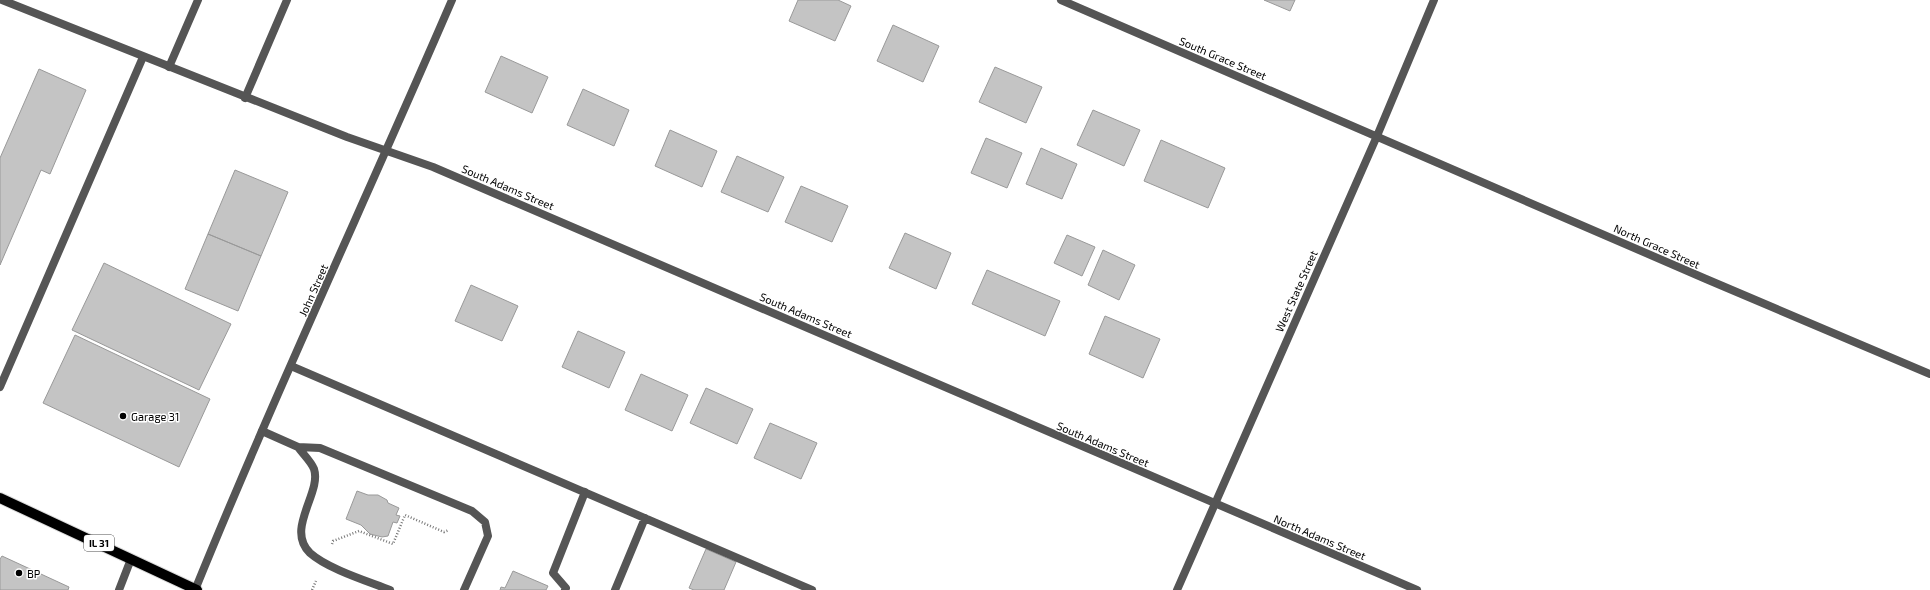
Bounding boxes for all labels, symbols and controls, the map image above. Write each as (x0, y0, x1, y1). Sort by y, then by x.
street label: South Grace Street (1178, 34, 1268, 82)
street label: South Adams Street (460, 162, 556, 212)
street label: North Grace Street (1612, 221, 1702, 271)
street label: West State Street (1272, 248, 1320, 334)
street label: John Street (296, 262, 330, 318)
street label: South Adams Street (758, 290, 854, 340)
place label: Garage 31 (131, 410, 179, 423)
marker: Garage 31 (118, 411, 128, 421)
street label: South Adams Street (1055, 419, 1151, 469)
street label: North Adams Street (1272, 512, 1368, 562)
road number: IL 31 (84, 535, 114, 551)
place label: BP (27, 567, 40, 580)
marker: BP (14, 568, 24, 578)

